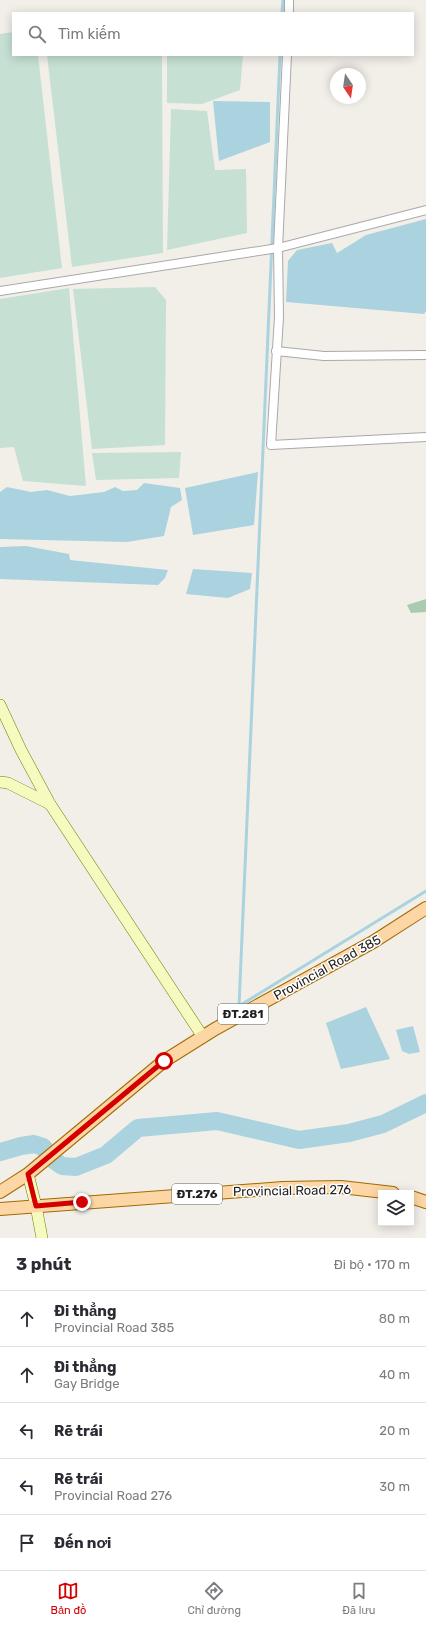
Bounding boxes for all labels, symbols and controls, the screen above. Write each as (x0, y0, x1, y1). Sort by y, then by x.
search box (12, 12, 414, 56)
icon: search (26, 23, 48, 45)
text: Tìm kiếm (58, 25, 121, 43)
north arrow (330, 68, 366, 104)
street label: Provincial Road 385 (271, 932, 384, 1003)
road number: ĐT.281 (218, 1004, 268, 1024)
route start (155, 1052, 173, 1070)
street label: Provincial Road 276 (233, 1182, 351, 1199)
road number: ĐT.276 (172, 1184, 222, 1204)
map controls (378, 1190, 414, 1226)
button: layers (378, 1190, 414, 1226)
route end (73, 1193, 91, 1211)
text: 3 phút (16, 1254, 71, 1274)
text: Đi bộ · 170 m (334, 1257, 410, 1272)
text: Đi thẳng (54, 1302, 116, 1320)
icon: ahead (16, 1308, 38, 1330)
text: 80 m (379, 1311, 410, 1326)
text: Provincial Road 385 (54, 1320, 174, 1335)
text: Đi thẳng (54, 1358, 116, 1376)
icon: ahead (16, 1364, 38, 1386)
text: 40 m (379, 1367, 410, 1382)
text: Gay Bridge (54, 1376, 119, 1391)
icon: left (16, 1420, 38, 1442)
text: Rẽ trái (54, 1422, 103, 1440)
text: 20 m (379, 1423, 410, 1438)
text: Rẽ trái (54, 1470, 103, 1488)
icon: left (16, 1476, 38, 1498)
text: 30 m (379, 1479, 410, 1494)
text: Provincial Road 276 (54, 1488, 172, 1503)
icon: arrive (16, 1532, 38, 1554)
text: Đến nơi (54, 1534, 111, 1552)
tab: Bản đồ (51, 1580, 86, 1617)
tab: Chỉ đường (188, 1580, 241, 1617)
tab: Đã lưu (342, 1580, 375, 1617)

